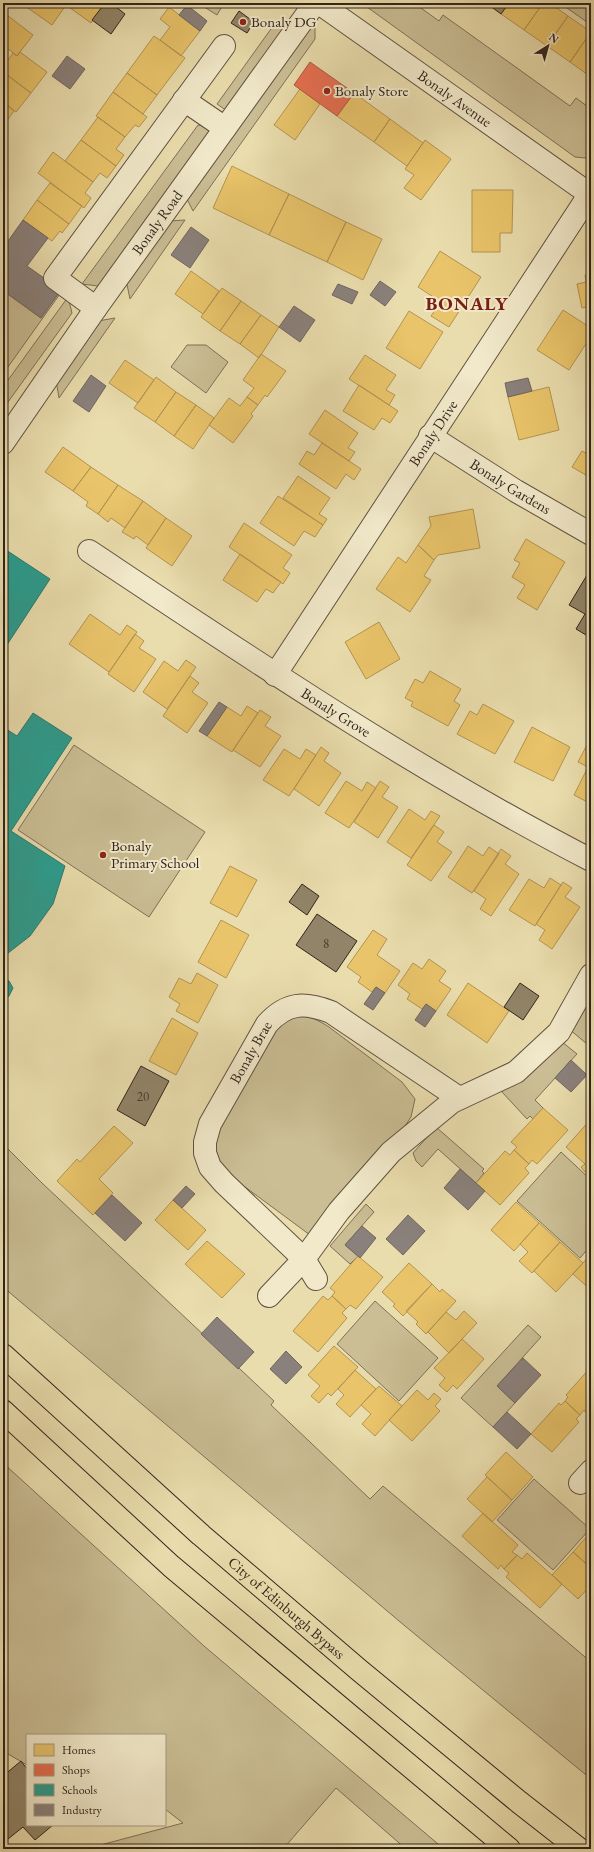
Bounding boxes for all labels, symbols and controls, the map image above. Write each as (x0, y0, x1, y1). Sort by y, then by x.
place label: Bonaly DG (251, 12, 317, 31)
marker: Bonaly DG (238, 17, 248, 27)
north arrow (528, 26, 568, 66)
text: N (546, 30, 562, 46)
street label: Bonaly Avenue (414, 66, 496, 131)
place label: Bonaly Store (335, 81, 408, 100)
marker: Bonaly Store (322, 86, 332, 96)
street label: Bonaly Road (127, 186, 187, 258)
district label: BONALY (425, 291, 509, 316)
street label: Bonaly Drive (404, 396, 461, 470)
street label: Bonaly Gardens (467, 454, 555, 518)
street label: Bonaly Grove (298, 683, 375, 741)
place label: Bonaly Primary School (111, 836, 200, 872)
marker: Bonaly Primary School (98, 850, 108, 860)
house number: 8 (323, 935, 329, 952)
street label: Bonaly Brae (225, 1017, 276, 1087)
house number: 20 (137, 1088, 149, 1105)
street label: City of Edinburgh Bypass (224, 1552, 349, 1663)
legend (26, 1734, 166, 1826)
text: Homes (62, 1742, 96, 1758)
text: Shops (62, 1762, 90, 1778)
text: Schools (62, 1782, 97, 1798)
text: Industry (62, 1802, 102, 1818)

